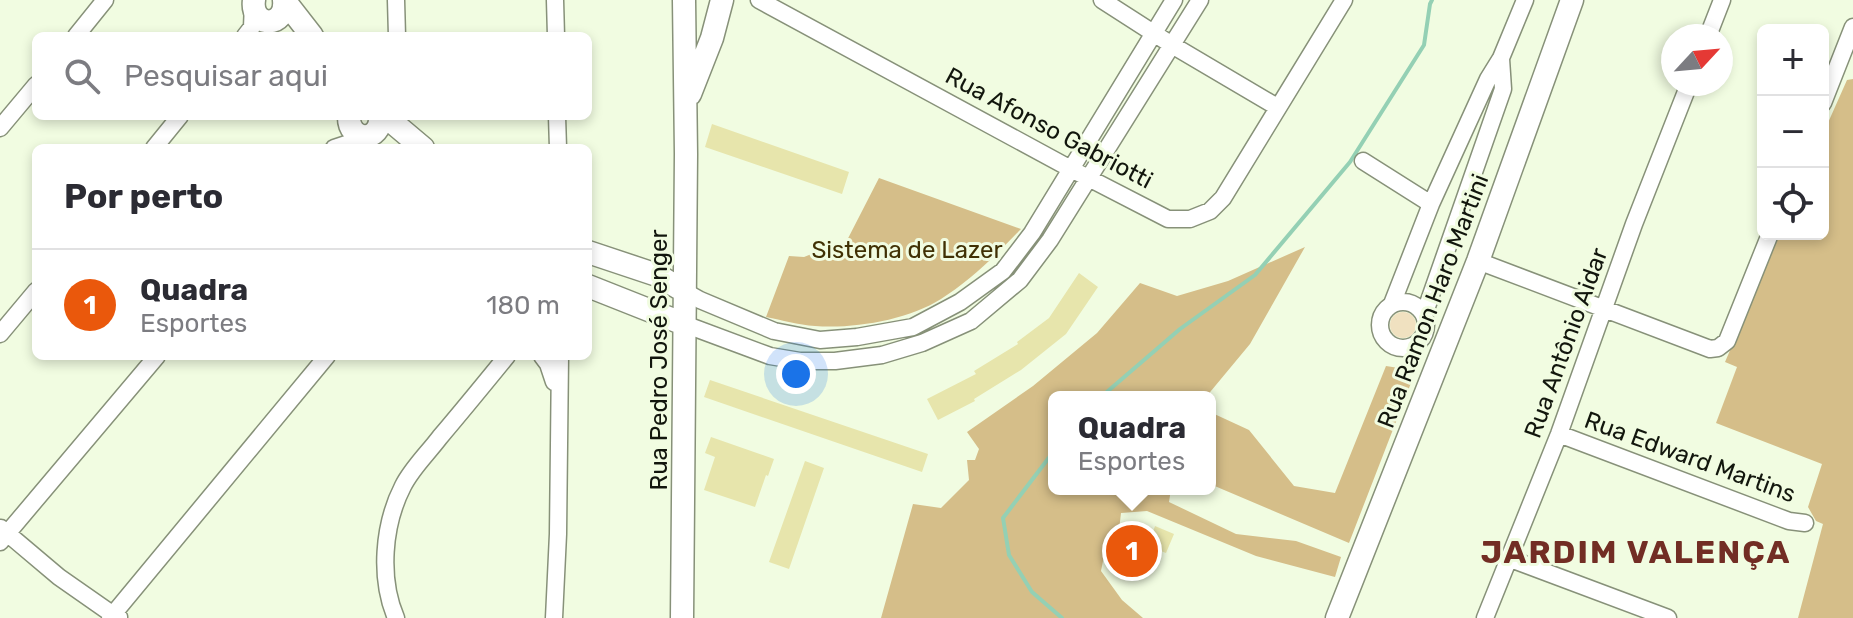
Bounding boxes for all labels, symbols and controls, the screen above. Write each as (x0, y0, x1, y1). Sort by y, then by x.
north arrow (1661, 24, 1733, 96)
map controls (1757, 24, 1829, 240)
button: + (1757, 24, 1829, 96)
search box (32, 32, 592, 120)
icon: search (60, 54, 104, 98)
text: Pesquisar aqui (124, 58, 328, 94)
street label: Rua Afonso Gabriotti (941, 62, 1157, 194)
button: − (1757, 96, 1829, 168)
button: locate (1757, 168, 1829, 240)
street label: Rua Ramon Haro Martini (1372, 170, 1494, 432)
text: Por perto (64, 176, 223, 217)
street label: Rua Pedro José Senger (645, 229, 673, 491)
park label: Sistema de Lazer (811, 236, 1003, 264)
street label: Rua Antônio Aidar (1519, 244, 1613, 442)
text: Quadra (140, 272, 248, 308)
text: 1 (84, 290, 96, 321)
text: 180 m (486, 290, 560, 321)
text: Esportes (140, 308, 247, 339)
your location (776, 354, 816, 394)
popup (1048, 391, 1216, 495)
street label: Rua Edward Martins (1581, 406, 1799, 508)
text: Quadra (1078, 410, 1186, 446)
text: Esportes (1078, 446, 1185, 477)
pin: 1 (1106, 521, 1158, 581)
district label: JARDIM VALENÇA (1481, 533, 1791, 571)

